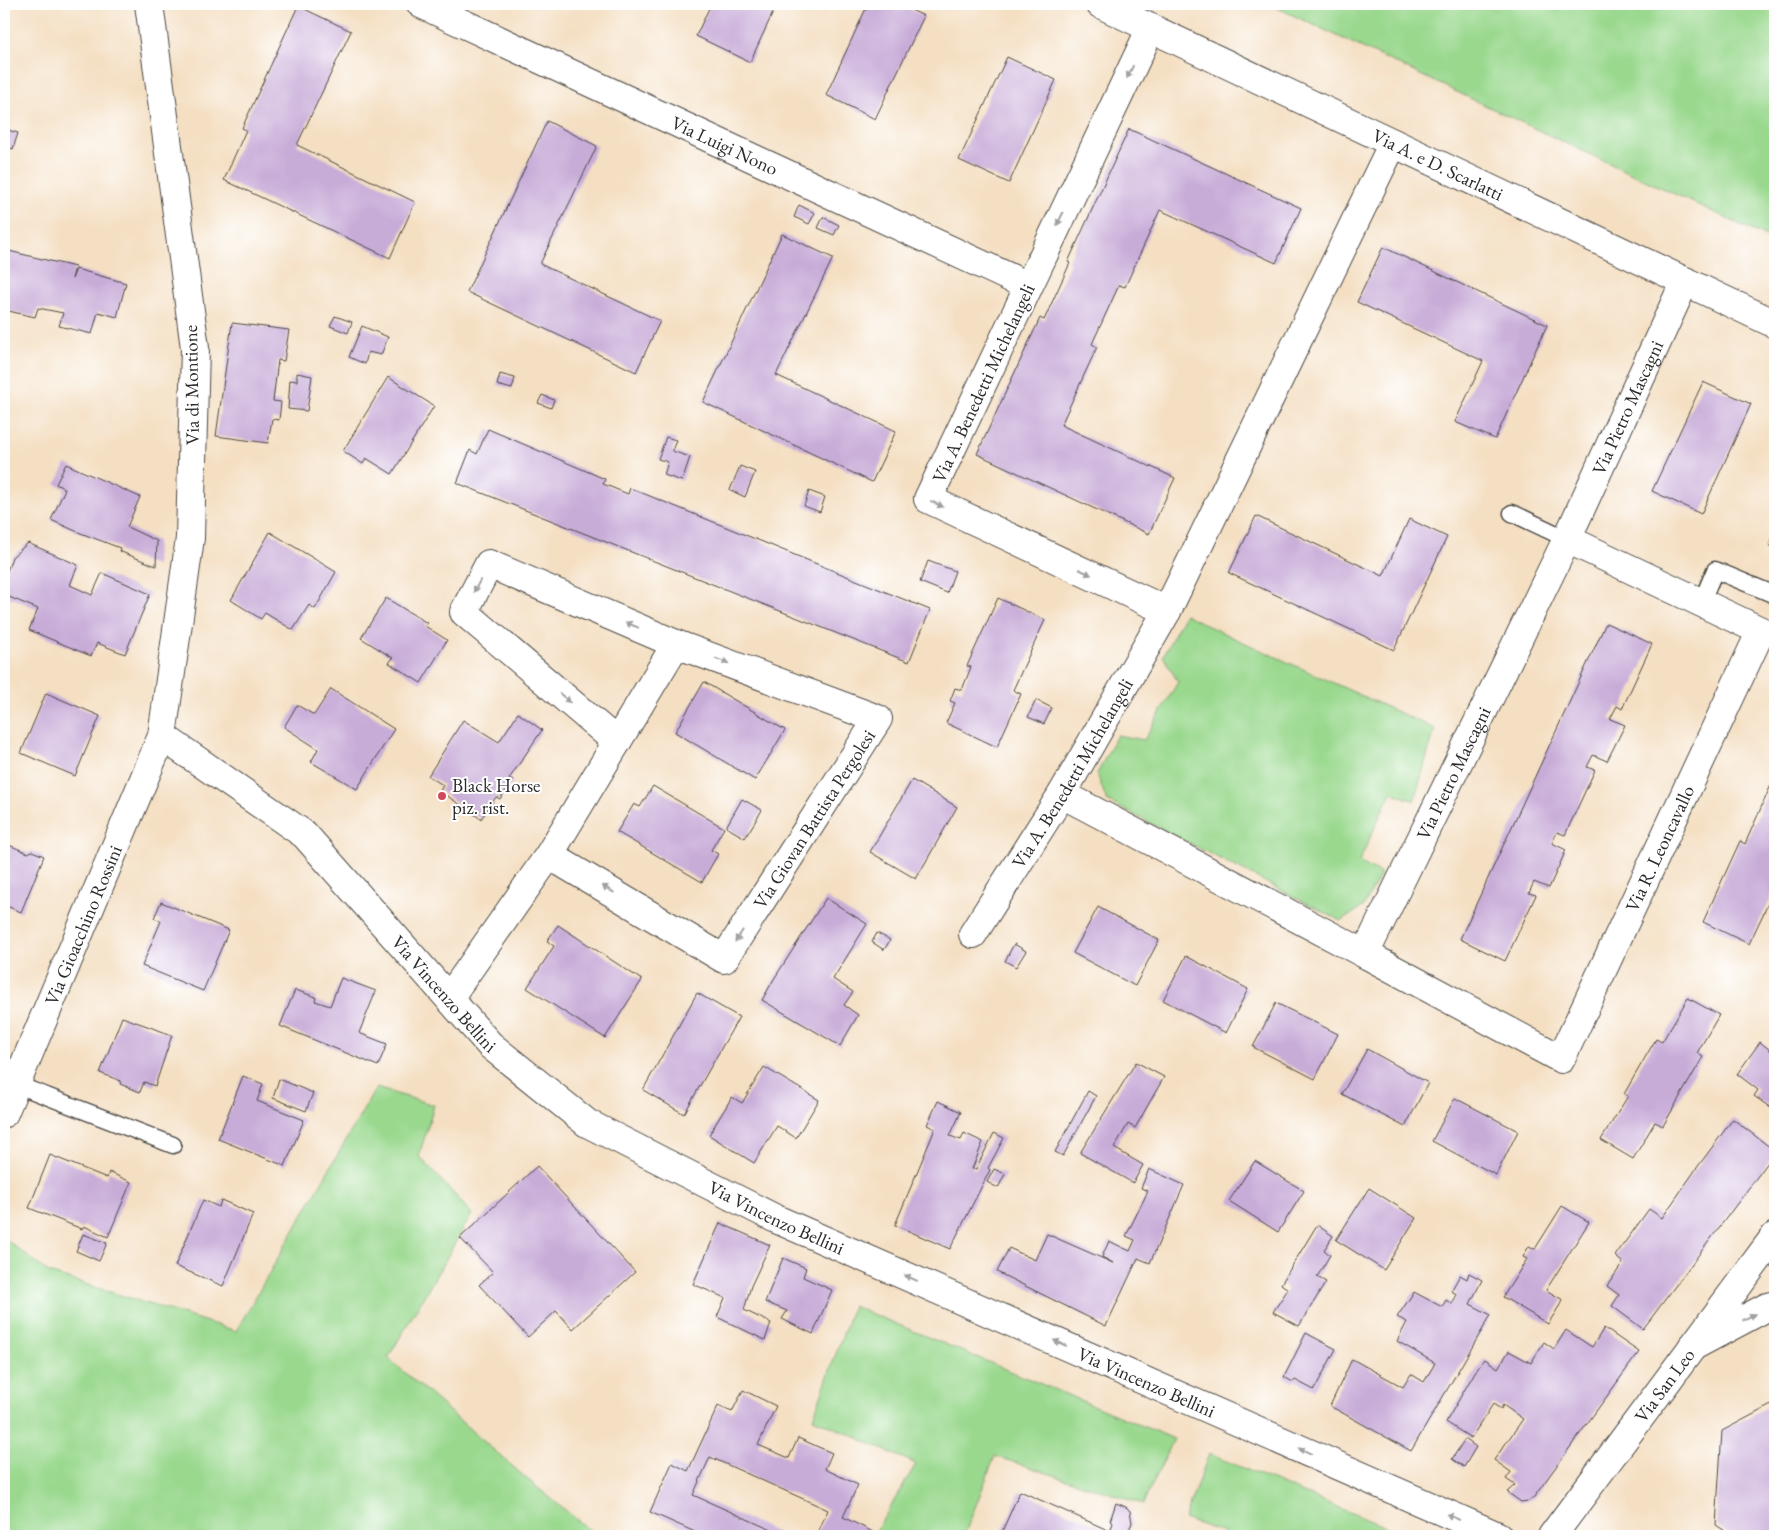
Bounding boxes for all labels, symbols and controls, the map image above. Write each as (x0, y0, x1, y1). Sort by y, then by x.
one-way arrow (1126, 65, 1134, 79)
street label: Via Luigi Nono (667, 110, 782, 181)
street label: Via A. e D. Scarlatti (1368, 123, 1508, 207)
one-way arrow (1056, 212, 1064, 226)
street label: Via A. Benedetti Michelangeli (926, 279, 1041, 487)
street label: Via di Montione (178, 325, 205, 445)
street label: Via Pietro Mascagni (1586, 336, 1669, 479)
one-way arrow (930, 499, 945, 508)
one-way arrow (1078, 569, 1092, 577)
one-way arrow (473, 579, 482, 592)
one-way arrow (624, 621, 639, 629)
one-way arrow (715, 657, 730, 665)
street label: Via A. Benedetti Michelangeli (1006, 674, 1139, 873)
one-way arrow (558, 692, 570, 704)
street label: Via Pietro Mascagni (1411, 702, 1497, 844)
street label: Via Giovan Battista Pergolesi (748, 725, 881, 913)
place label: Black Horse piz. rist. (452, 773, 540, 820)
street label: Via R. Leoncavallo (1620, 781, 1700, 916)
marker: Black Horse piz. rist. (436, 790, 448, 802)
street label: Via Gioacchino Rossini (39, 841, 128, 1009)
one-way arrow (601, 885, 614, 894)
one-way arrow (734, 929, 743, 943)
street label: Via Vincenzo Bellini (386, 930, 502, 1059)
street label: Via Vincenzo Bellini (704, 1175, 849, 1261)
one-way arrow (904, 1273, 918, 1281)
one-way arrow (1742, 1313, 1756, 1321)
one-way arrow (1053, 1339, 1067, 1347)
street label: Via Vincenzo Bellini (1074, 1341, 1219, 1423)
street label: Via San Leo (1629, 1343, 1700, 1428)
one-way arrow (1297, 1447, 1312, 1455)
one-way arrow (1446, 1512, 1460, 1520)

